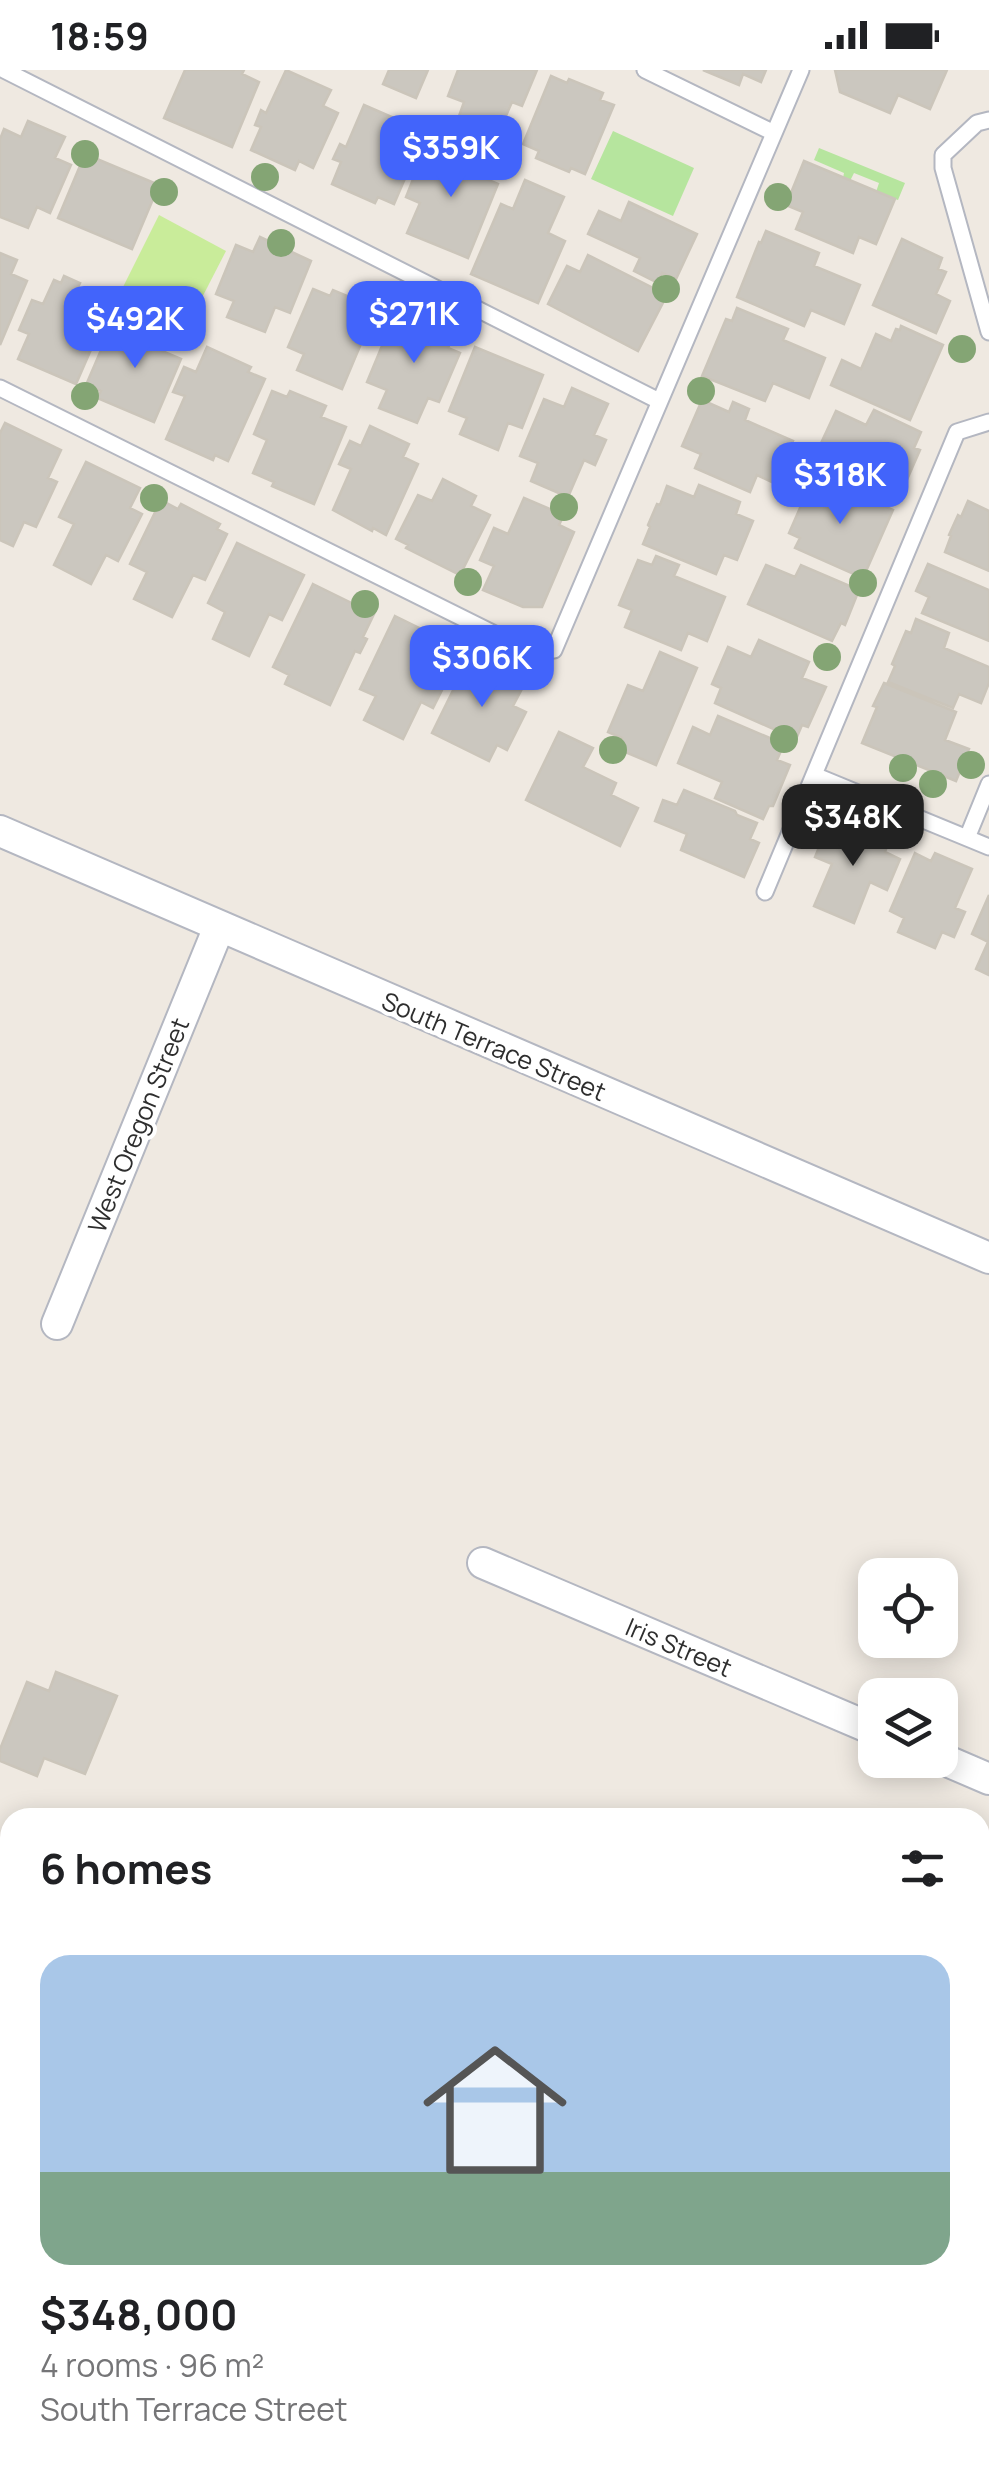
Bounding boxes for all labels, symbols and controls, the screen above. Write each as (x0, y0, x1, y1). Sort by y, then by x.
text: 18:59 (50, 9, 149, 61)
pin: $359K (381, 115, 521, 200)
text: $359K (402, 125, 500, 169)
pin: $271K (344, 281, 484, 366)
pin: $492K (65, 286, 205, 371)
text: $271K (369, 291, 459, 335)
text: $492K (86, 296, 184, 340)
pin: $318K (770, 442, 910, 527)
text: $318K (793, 452, 887, 496)
pin: $306K (412, 625, 552, 710)
text: $306K (432, 635, 532, 679)
pin: $348K (783, 784, 923, 869)
text: $348K (804, 794, 902, 838)
street label: South Terrace Street (377, 983, 611, 1109)
street label: West Oregon Street (79, 1012, 197, 1238)
map controls (858, 1558, 958, 1778)
button: locate (858, 1558, 958, 1658)
street label: Iris Street (620, 1609, 738, 1685)
button: layers (858, 1678, 958, 1778)
text: 6 homes (40, 1839, 212, 1897)
icon: filters (895, 1841, 950, 1896)
icon: home (405, 2020, 585, 2200)
text: $348,000 (40, 2285, 238, 2343)
text: 4 rooms · 96 m² (40, 2343, 264, 2387)
text: South Terrace Street (40, 2387, 348, 2431)

